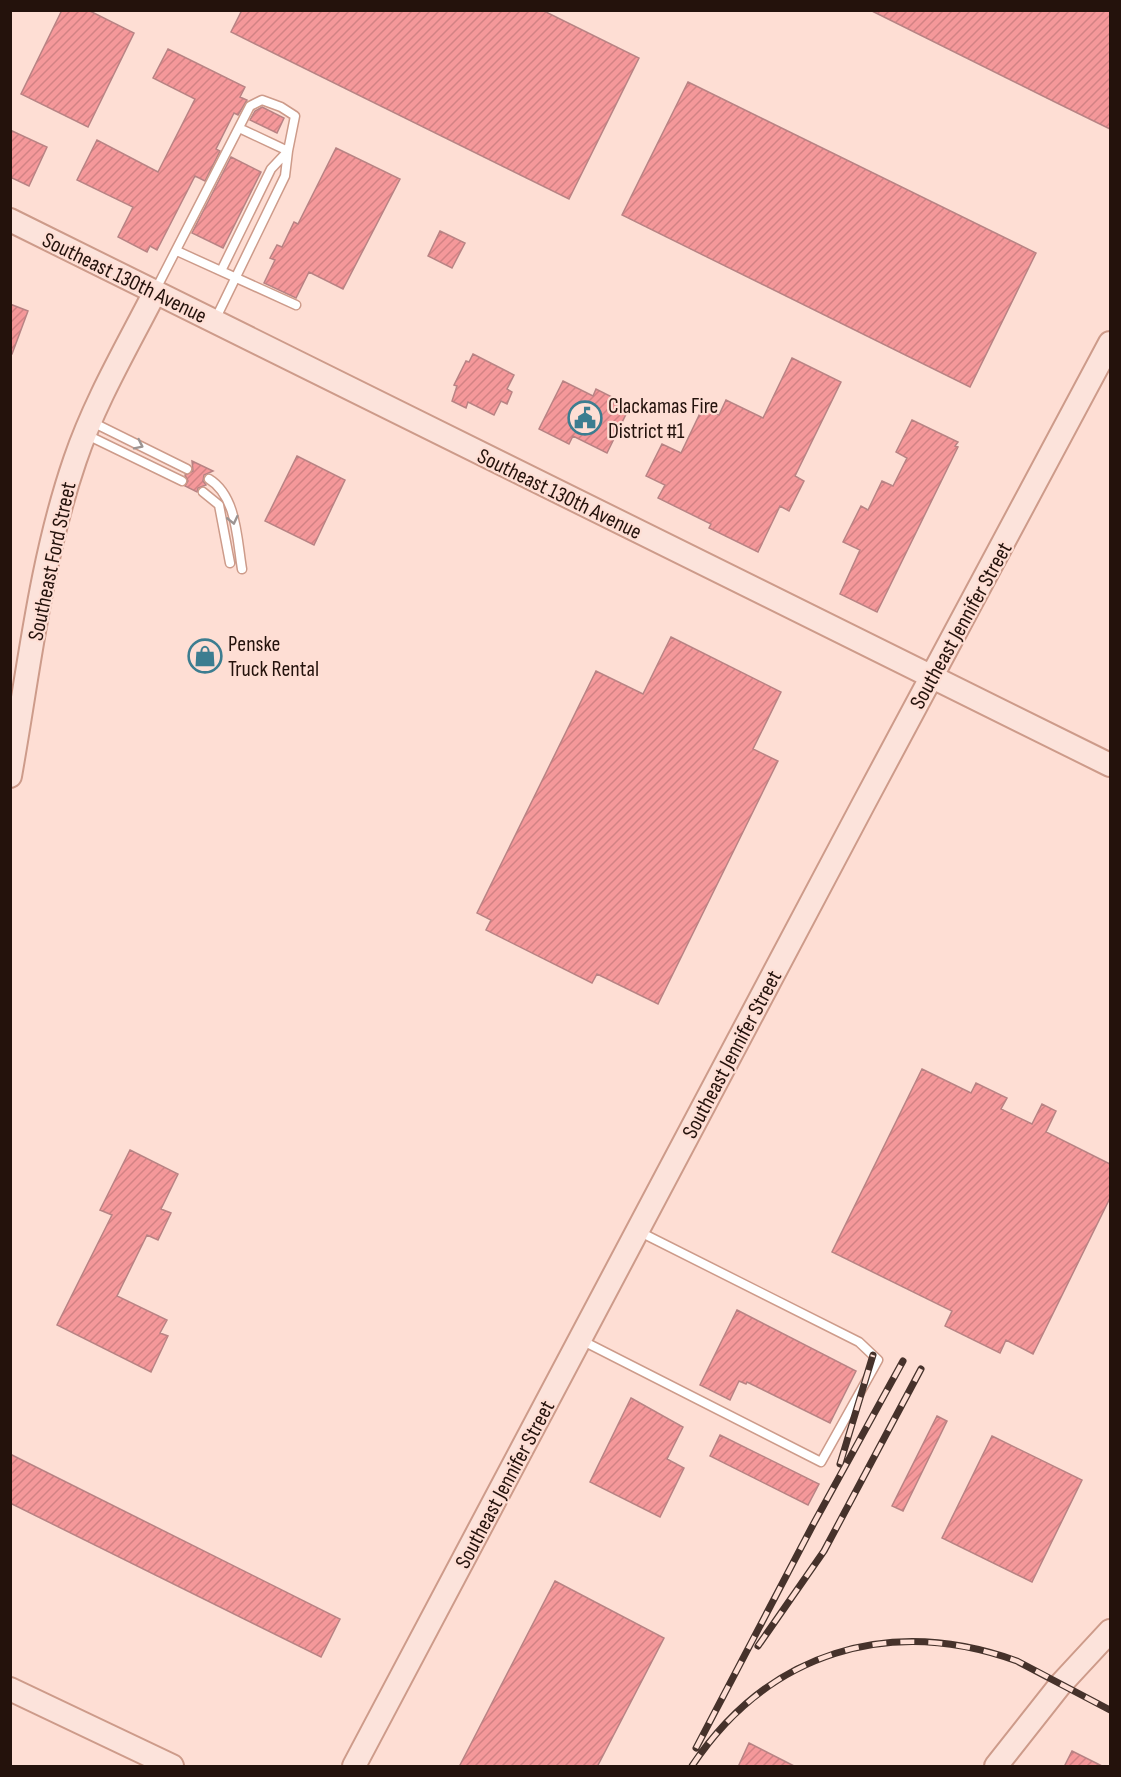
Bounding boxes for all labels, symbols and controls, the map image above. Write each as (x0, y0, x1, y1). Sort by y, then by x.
street label: Southeast 130th Avenue (38, 227, 211, 330)
place label: Clackamas Fire District #1 (608, 393, 718, 445)
public building icon: Clackamas Fire District #1 (567, 400, 603, 436)
one-way arrow (132, 437, 143, 449)
street label: Southeast 130th Avenue (473, 443, 646, 546)
street label: Southeast Ford Street (22, 479, 83, 643)
one-way arrow (225, 515, 238, 525)
street label: Southeast Jennifer Street (904, 537, 1018, 714)
place label: Penske Truck Rental (228, 631, 319, 683)
shop icon: Penske Truck Rental (187, 638, 223, 674)
street label: Southeast Jennifer Street (677, 966, 788, 1143)
street label: Southeast Jennifer Street (450, 1396, 561, 1573)

